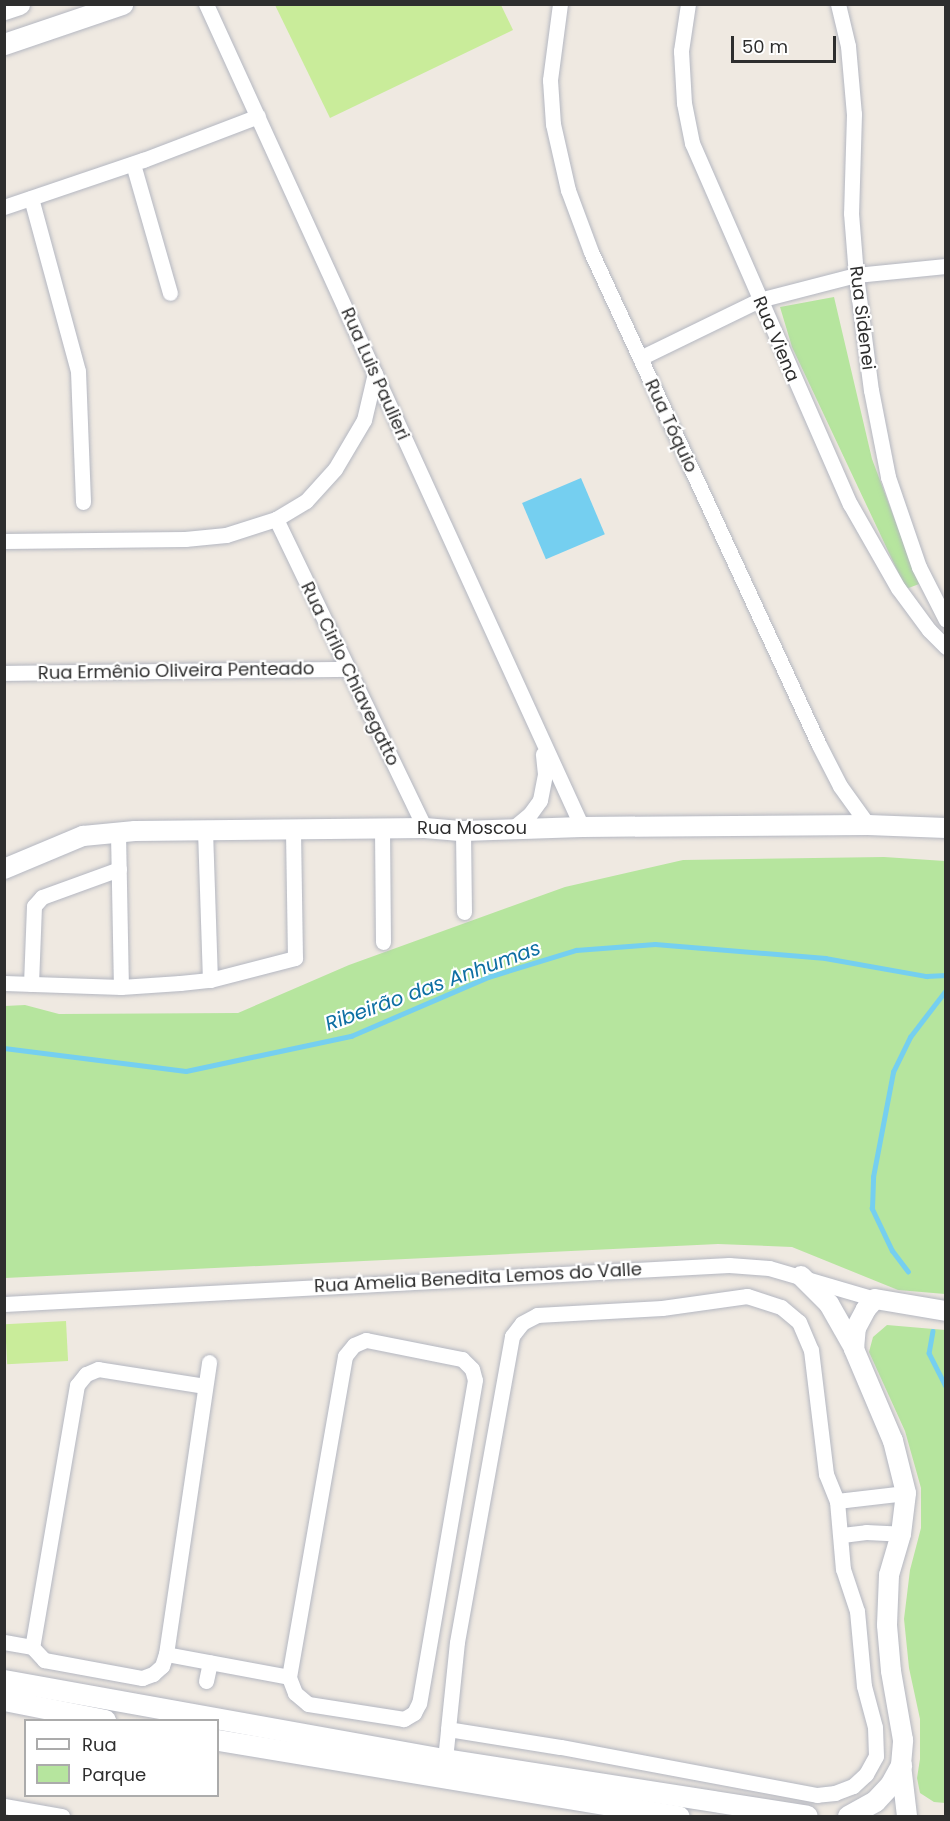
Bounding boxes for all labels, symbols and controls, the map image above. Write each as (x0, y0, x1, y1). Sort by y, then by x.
scale bar (734, 24, 839, 62)
text: 50 m (742, 34, 788, 59)
street label: Rua Sidenei (845, 265, 879, 371)
street label: Rua Viena (748, 293, 804, 385)
street label: Rua Luis Paulieri (336, 304, 414, 444)
street label: Rua Tóquio (640, 376, 702, 476)
street label: Rua Cirilo Chiavegatto (296, 579, 404, 769)
street label: Rua Ermênio Oliveira Penteado (38, 658, 314, 684)
street label: Rua Moscou (417, 817, 527, 839)
water label: Ribeirão das Anhumas (322, 936, 544, 1036)
street label: Rua Amelia Benedita Lemos do Valle (314, 1259, 642, 1297)
legend (24, 1719, 219, 1797)
text: Rua (82, 1732, 117, 1757)
text: Parque (82, 1762, 146, 1787)

